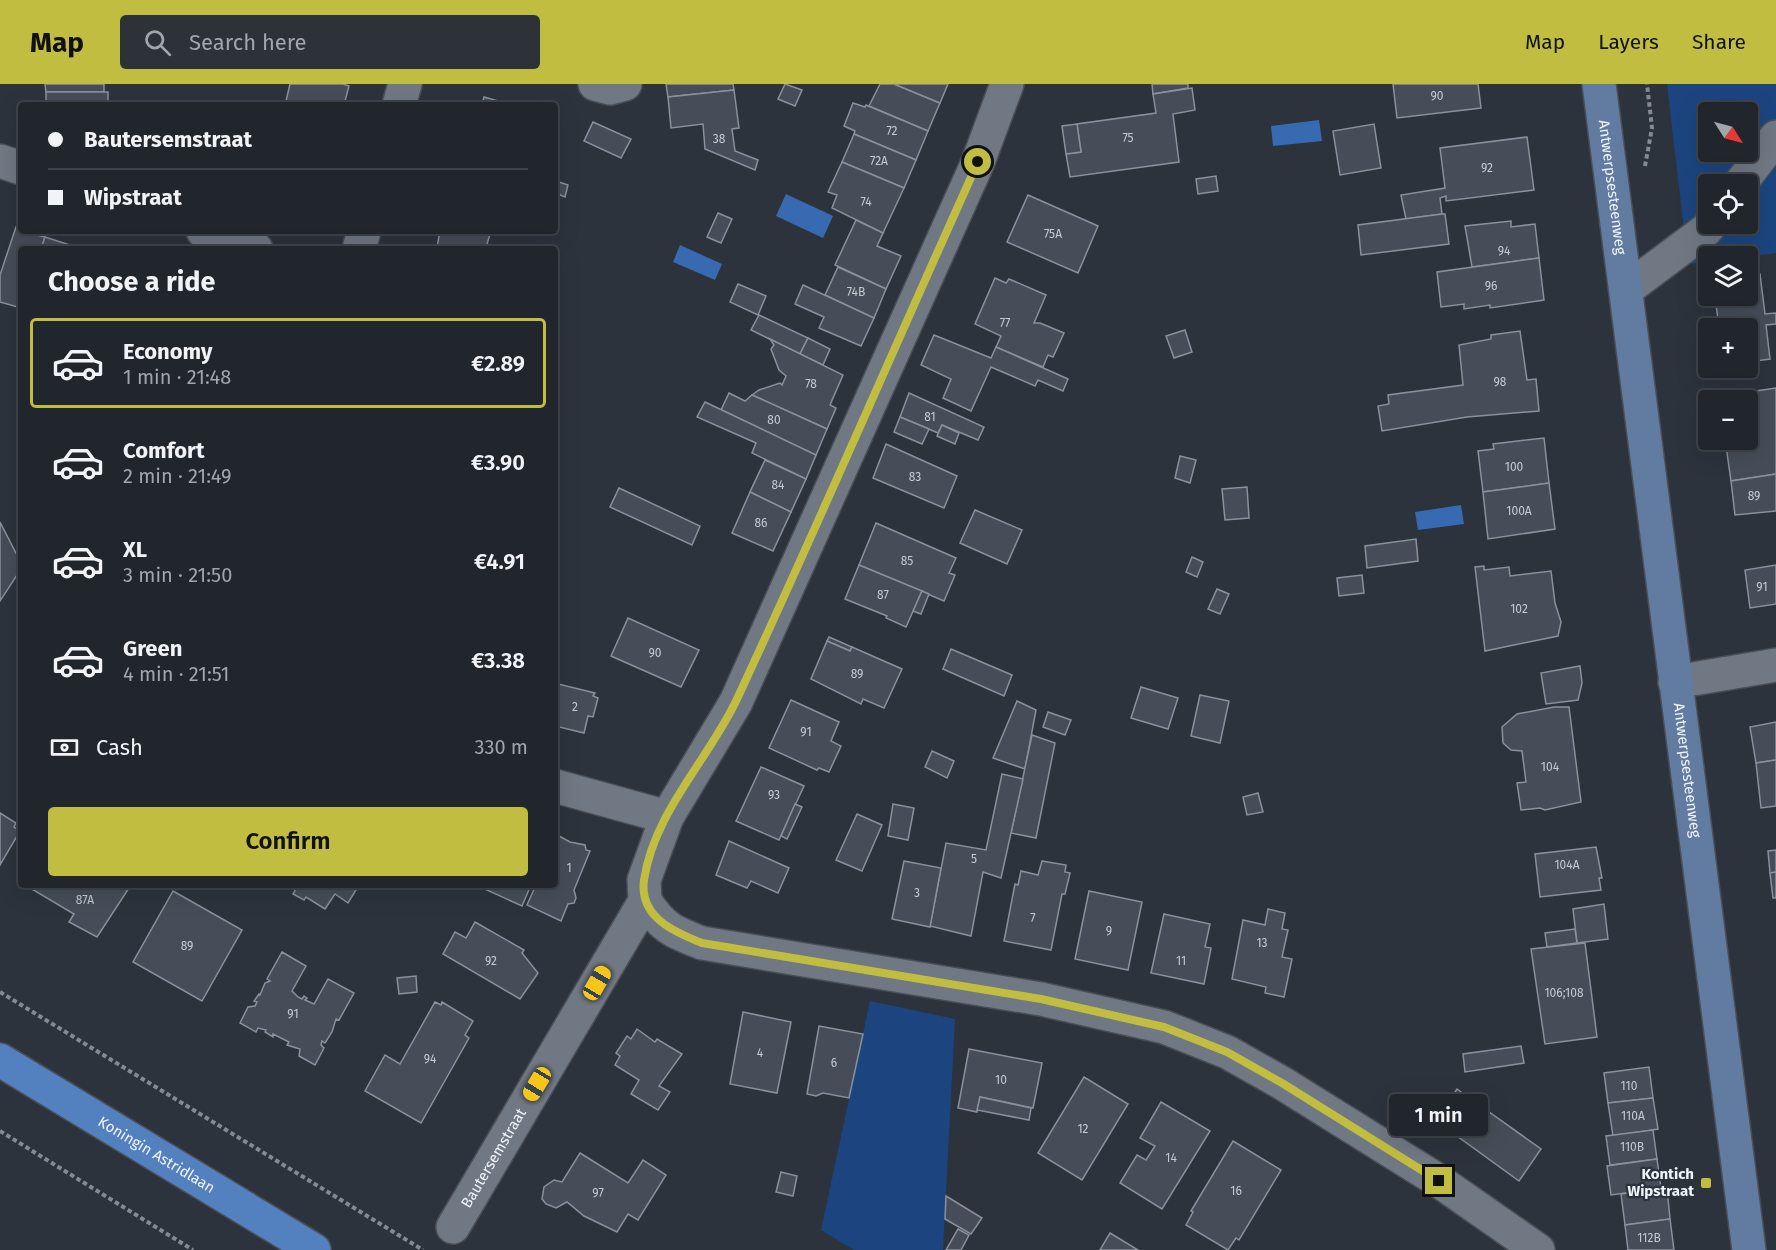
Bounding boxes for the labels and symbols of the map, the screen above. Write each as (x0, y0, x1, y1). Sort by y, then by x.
house number: 90 (1431, 89, 1444, 103)
north arrow (1698, 102, 1758, 162)
street label: Antwerpsesteenweg (1595, 119, 1630, 256)
house number: 72 (886, 124, 898, 138)
house number: 75 (1122, 131, 1134, 145)
house number: 38 (713, 132, 726, 146)
route start (964, 148, 991, 175)
house number: 72A (870, 154, 888, 168)
house number: 92 (1481, 161, 1493, 175)
house number: 74 (860, 195, 872, 209)
house number: 75A (1044, 227, 1062, 241)
house number: 94 (1498, 244, 1511, 258)
house number: 96 (1485, 279, 1497, 293)
house number: 74B (847, 285, 865, 299)
house number: 77 (1000, 316, 1010, 330)
house number: 98 (1494, 375, 1507, 389)
house number: 78 (805, 377, 817, 391)
house number: 81 (924, 410, 936, 424)
house number: 80 (767, 413, 781, 427)
house number: 100 (1505, 460, 1524, 474)
house number: 83 (909, 470, 921, 484)
house number: 84 (772, 478, 785, 492)
house number: 89 (1748, 489, 1760, 503)
house number: 100A (1506, 504, 1532, 518)
house number: 86 (754, 516, 768, 530)
house number: 85 (901, 554, 913, 568)
house number: 91 (1756, 580, 1768, 594)
house number: 87 (877, 588, 889, 602)
house number: 102 (1510, 602, 1528, 616)
house number: 90 (649, 646, 662, 660)
house number: 89 (851, 667, 863, 681)
house number: 2 (572, 700, 578, 714)
street label: Antwerpsesteenweg (1670, 702, 1705, 839)
house number: 91 (800, 725, 812, 739)
house number: 104 (1541, 760, 1560, 774)
house number: 93 (768, 788, 780, 802)
house number: 5 (971, 852, 977, 866)
house number: 104A (1554, 858, 1580, 872)
house number: 1 (566, 861, 572, 875)
house number: 3 (914, 886, 920, 900)
house number: 87A (76, 893, 94, 907)
house number: 7 (1030, 911, 1036, 925)
house number: 9 (1106, 924, 1112, 938)
house number: 13 (1256, 936, 1268, 950)
house number: 89 (181, 939, 193, 953)
house number: 92 (485, 954, 497, 968)
house number: 11 (1176, 954, 1186, 968)
car (580, 963, 614, 1003)
house number: 106;108 (1544, 986, 1584, 1000)
house number: 91 (287, 1007, 299, 1021)
house number: 4 (757, 1046, 764, 1060)
house number: 94 (424, 1052, 437, 1066)
house number: 6 (831, 1056, 837, 1070)
car (520, 1064, 554, 1104)
house number: 10 (995, 1073, 1007, 1087)
house number: 110 (1621, 1079, 1638, 1093)
callout: 1 min (1390, 1094, 1488, 1136)
street label: Bautersemstraat (457, 1105, 530, 1211)
house number: 110A (1621, 1109, 1645, 1123)
street label: Koningin Astridlaan (95, 1112, 218, 1197)
house number: 12 (1077, 1122, 1089, 1136)
house number: 110B (1620, 1140, 1644, 1154)
house number: 14 (1165, 1151, 1177, 1165)
place label: Kontich Wipstraat (1627, 1165, 1694, 1200)
route end (1425, 1167, 1452, 1194)
marker: Kontich Wipstraat (1699, 1176, 1713, 1190)
house number: 16 (1230, 1184, 1242, 1198)
house number: 97 (592, 1186, 604, 1200)
house number: 112B (1637, 1231, 1661, 1245)

